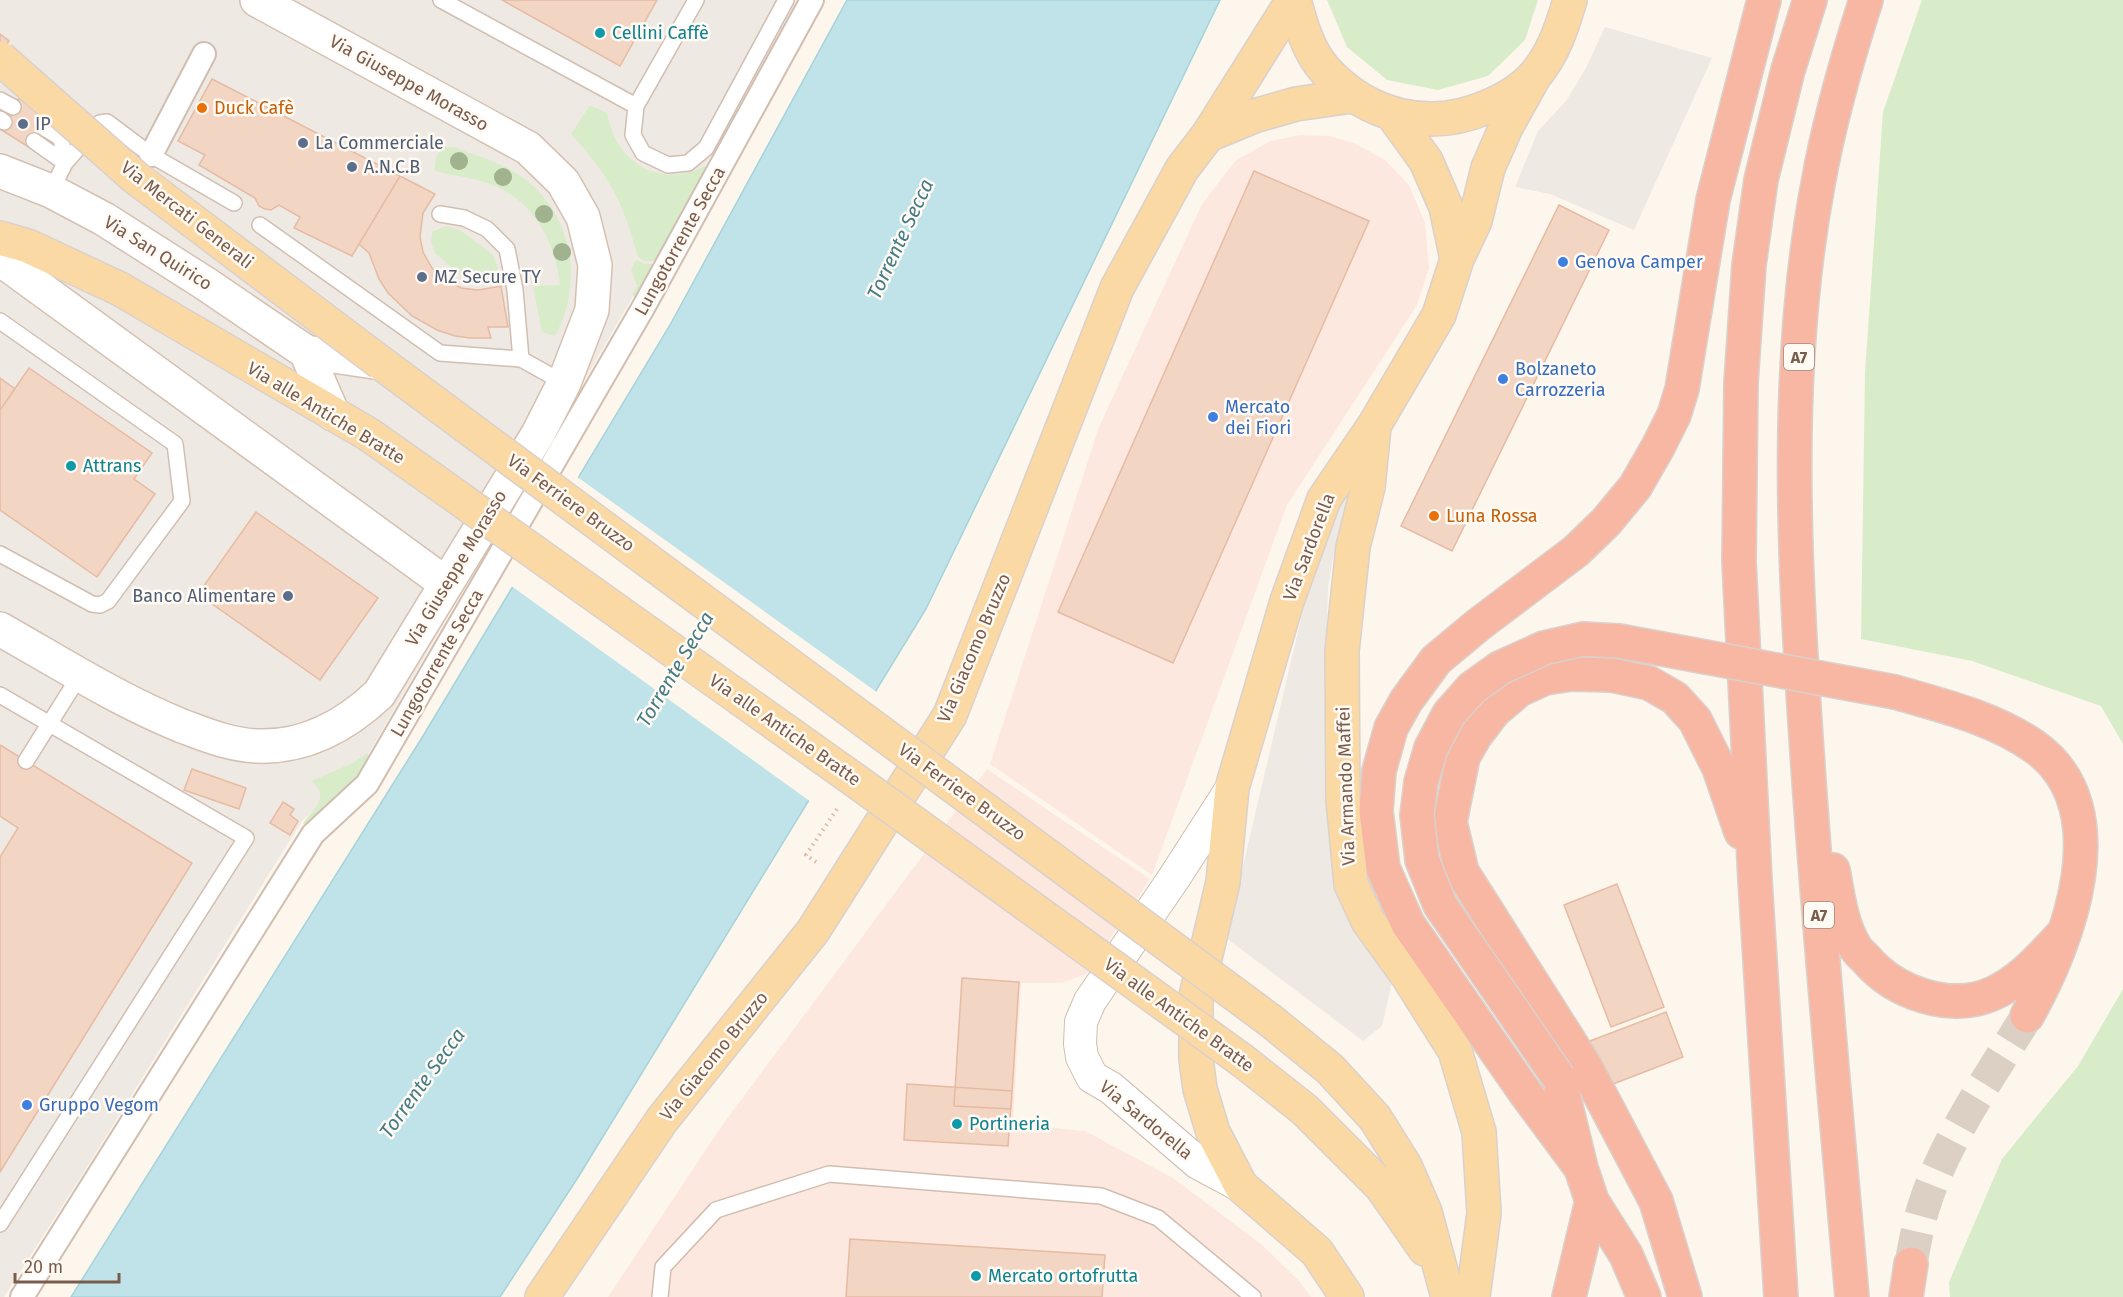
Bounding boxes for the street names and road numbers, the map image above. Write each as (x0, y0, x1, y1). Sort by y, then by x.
street label: Via Giuseppe Morasso (326, 30, 492, 136)
street label: Via Mercati Generali (116, 156, 258, 274)
street label: Lungotorrente Secca (630, 163, 730, 319)
street label: Via San Quirico (100, 211, 216, 295)
road number: A7 (1784, 344, 1814, 370)
street label: Via alle Antiche Bratte (243, 357, 409, 469)
street label: Via Ferriere Bruzzo (503, 449, 639, 557)
street label: Via Giuseppe Morasso (401, 486, 511, 650)
street label: Via Sardorella (1278, 490, 1340, 604)
street label: Via Giacomo Bruzzo (933, 570, 1015, 726)
street label: Lungotorrente Secca (386, 585, 488, 741)
street label: Via alle Antiche Bratte (705, 669, 865, 791)
street label: Via Armando Maffei (1332, 706, 1360, 866)
street label: Via Ferriere Bruzzo (894, 738, 1030, 846)
road number: A7 (1804, 902, 1834, 928)
street label: Via alle Antiche Bratte (1100, 953, 1258, 1077)
street label: Via Giacomo Bruzzo (655, 987, 773, 1125)
street label: Via Sardorella (1095, 1076, 1197, 1164)

